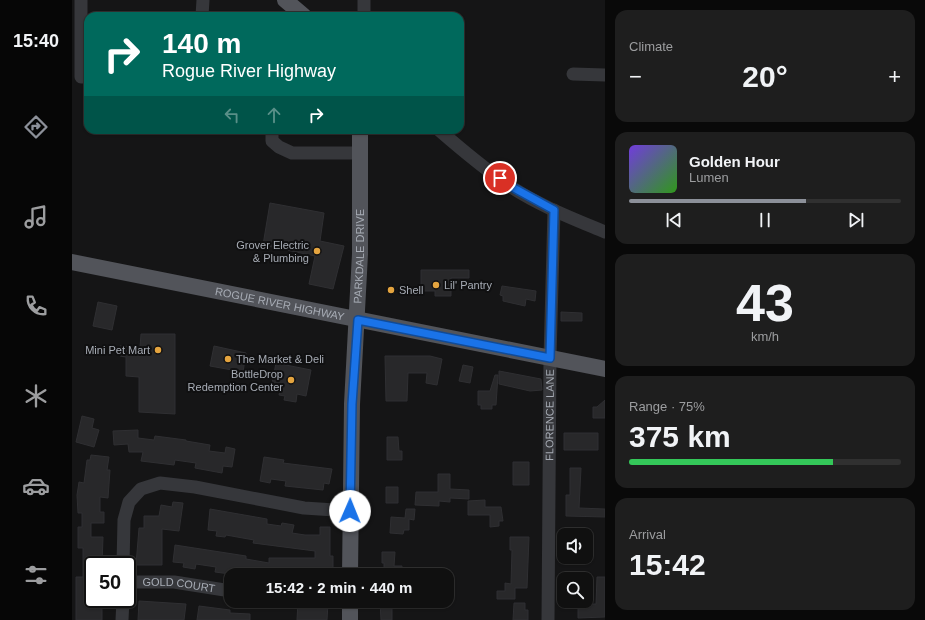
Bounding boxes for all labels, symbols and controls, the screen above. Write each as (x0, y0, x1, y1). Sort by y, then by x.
icon: right (96, 28, 148, 80)
text: 140 m (162, 28, 241, 59)
text: 15:40 (13, 31, 59, 51)
text: Climate (629, 39, 673, 54)
text: 20° (742, 60, 788, 93)
text: Rogue River Highway (162, 61, 336, 81)
text: − (629, 64, 642, 89)
text: + (888, 64, 901, 89)
icon: left (221, 104, 243, 126)
icon: ahead (263, 104, 285, 126)
icon: right (305, 104, 327, 126)
icon: directions (22, 113, 50, 141)
text: Golden Hour (689, 153, 780, 170)
pin (483, 161, 517, 195)
icon: arrive (489, 167, 511, 189)
text: Lumen (689, 170, 729, 185)
icon: music (22, 203, 50, 231)
street label: PARKDALE DRIVE (351, 209, 366, 304)
icon: previous (663, 209, 685, 231)
icon: pause (754, 209, 776, 231)
icon: next (845, 209, 867, 231)
place label: Grover Electric & Plumbing (236, 239, 309, 264)
marker: Grover Electric & Plumbing (312, 246, 322, 256)
text: 43 (736, 274, 794, 332)
place label: Lil' Pantry (444, 279, 492, 291)
marker: Lil' Pantry (431, 280, 441, 290)
place label: Shell (399, 284, 423, 296)
street label: ROGUE RIVER HIGHWAY (214, 285, 346, 323)
marker: Shell (386, 285, 396, 295)
icon: phone (22, 292, 50, 320)
text: km/h (751, 329, 779, 344)
place label: Mini Pet Mart (85, 344, 150, 356)
marker: Mini Pet Mart (153, 345, 163, 355)
place label: The Market & Deli (236, 353, 324, 365)
marker: The Market & Deli (223, 354, 233, 364)
place label: BottleDrop Redemption Center (188, 368, 283, 393)
street label: FLORENCE LANE (543, 369, 556, 461)
marker: BottleDrop Redemption Center (286, 375, 296, 385)
icon: climate (22, 382, 50, 410)
text: Range · 75% (629, 399, 705, 414)
text: 375 km (629, 420, 731, 453)
icon: car (22, 472, 50, 500)
position arrow (329, 490, 371, 532)
text: Arrival (629, 527, 666, 542)
map controls (557, 528, 593, 608)
button: sound (557, 528, 593, 564)
text: 15:42 (629, 548, 706, 581)
speed limit sign: 50 (84, 556, 136, 608)
icon: filters (22, 561, 50, 589)
button: search (557, 572, 593, 608)
street label: GOLD COURT (142, 576, 216, 594)
text: 15:42 · 2 min · 440 m (266, 579, 412, 596)

